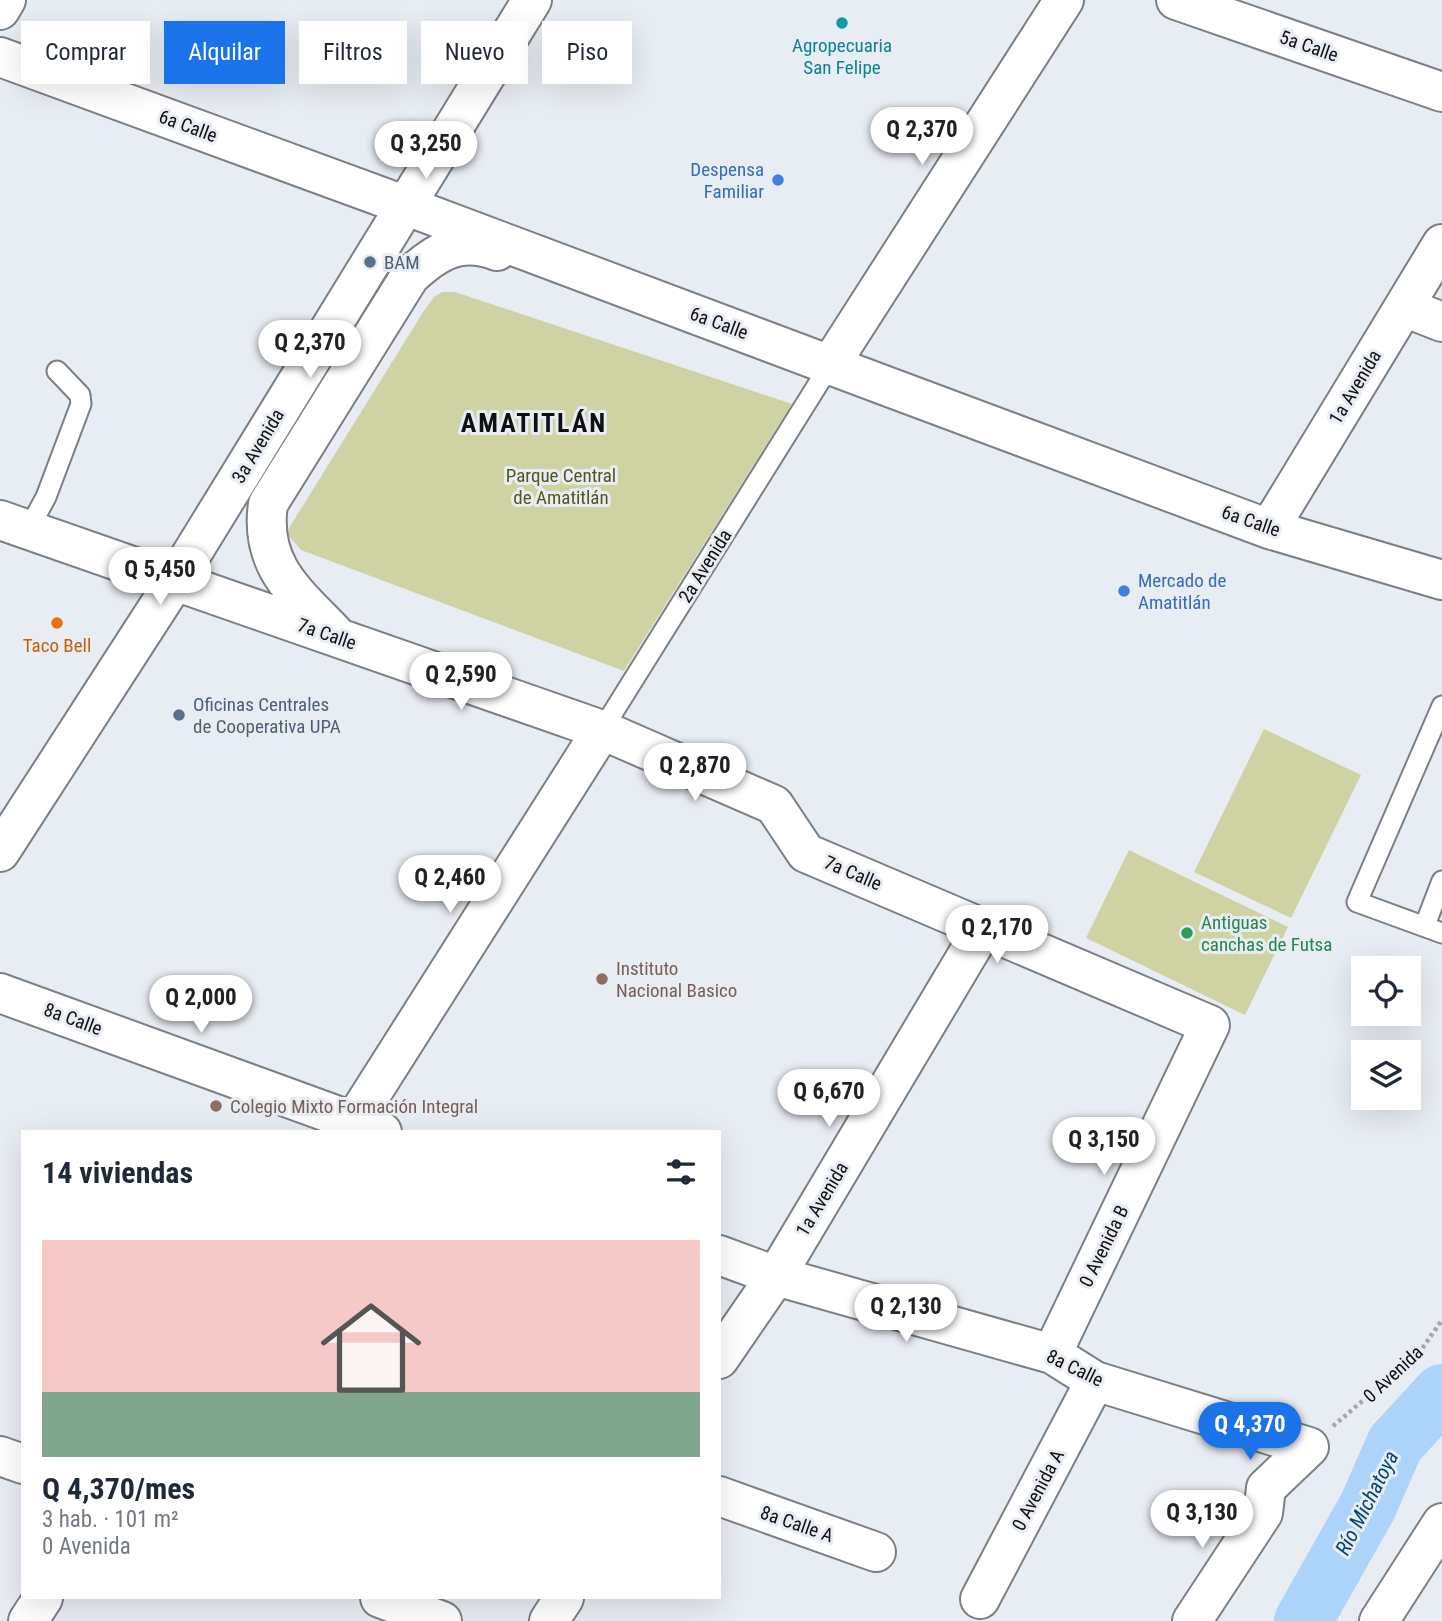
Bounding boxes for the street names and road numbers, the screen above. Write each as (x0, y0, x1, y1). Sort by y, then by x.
street label: 5a Calle (1277, 25, 1341, 67)
street label: 6a Calle (156, 105, 220, 147)
street label: 6a Calle (687, 302, 751, 344)
street label: 1a Avenida (1324, 346, 1386, 428)
street label: 3a Avenida (227, 405, 289, 487)
street label: 6a Calle (1219, 500, 1283, 542)
street label: 2a Avenida (673, 525, 737, 607)
street label: 7a Calle (295, 613, 359, 655)
street label: 7a Calle (821, 851, 885, 895)
street label: 8a Calle (41, 998, 105, 1040)
street label: 1a Avenida (791, 1158, 853, 1240)
street label: 0 Avenida B (1074, 1201, 1134, 1291)
street label: 0 Avenida (1358, 1341, 1428, 1407)
street label: 8a Calle (1043, 1344, 1107, 1392)
street label: 0 Avenida A (1007, 1445, 1069, 1534)
street label: 8a Calle A (757, 1501, 837, 1547)

